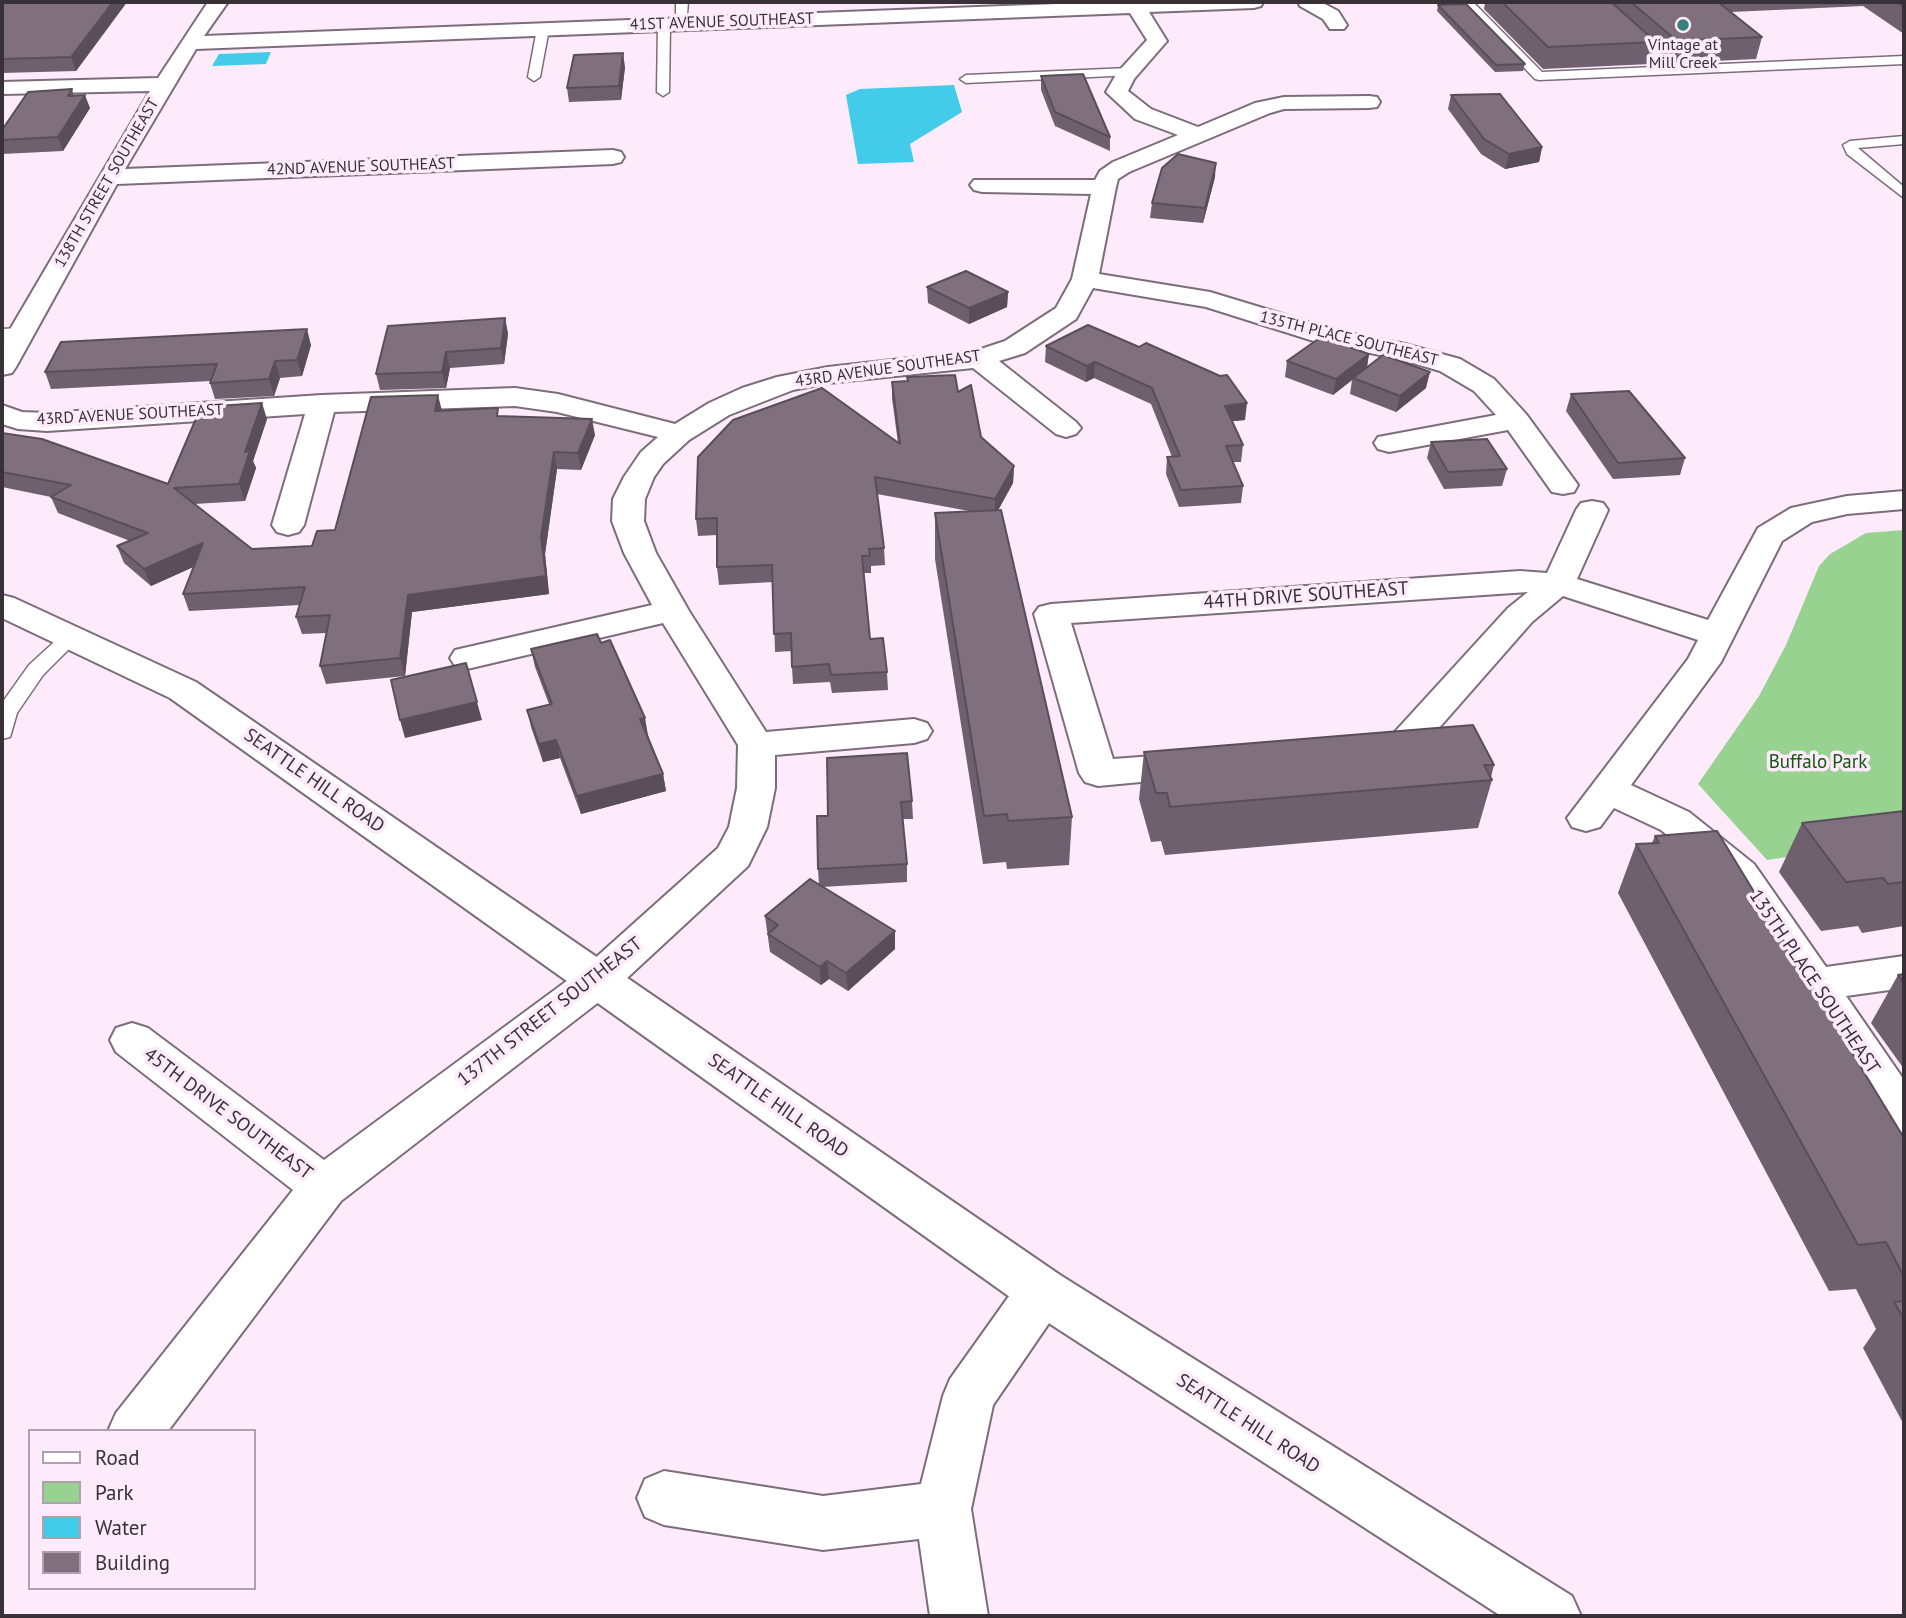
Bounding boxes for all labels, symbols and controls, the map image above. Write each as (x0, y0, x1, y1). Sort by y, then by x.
street label: 41ST AVENUE SOUTHEAST (630, 9, 814, 35)
marker: Vintage at Mill Creek (1675, 17, 1691, 33)
place label: Vintage at Mill Creek (1648, 35, 1718, 73)
street label: 138TH STREET SOUTHEAST (51, 95, 163, 271)
street label: 42ND AVENUE SOUTHEAST (267, 154, 455, 180)
street label: 135TH PLACE SOUTHEAST (1258, 308, 1440, 370)
street label: 43RD AVENUE SOUTHEAST (794, 346, 982, 392)
street label: 43RD AVENUE SOUTHEAST (36, 401, 224, 429)
street label: 44TH DRIVE SOUTHEAST (1203, 577, 1409, 615)
street label: SEATTLE HILL ROAD (239, 724, 389, 838)
park label: Buffalo Park (1769, 752, 1867, 774)
street label: 135TH PLACE SOUTHEAST (1744, 885, 1884, 1079)
street label: 137TH STREET SOUTHEAST (453, 933, 647, 1091)
street label: 45TH DRIVE SOUTHEAST (139, 1043, 317, 1185)
street label: SEATTLE HILL ROAD (703, 1049, 853, 1163)
street label: SEATTLE HILL ROAD (1172, 1369, 1324, 1479)
legend (28, 1429, 256, 1590)
text: Road (95, 1444, 139, 1471)
text: Park (95, 1479, 134, 1506)
text: Water (95, 1514, 147, 1541)
text: Building (95, 1549, 170, 1576)

